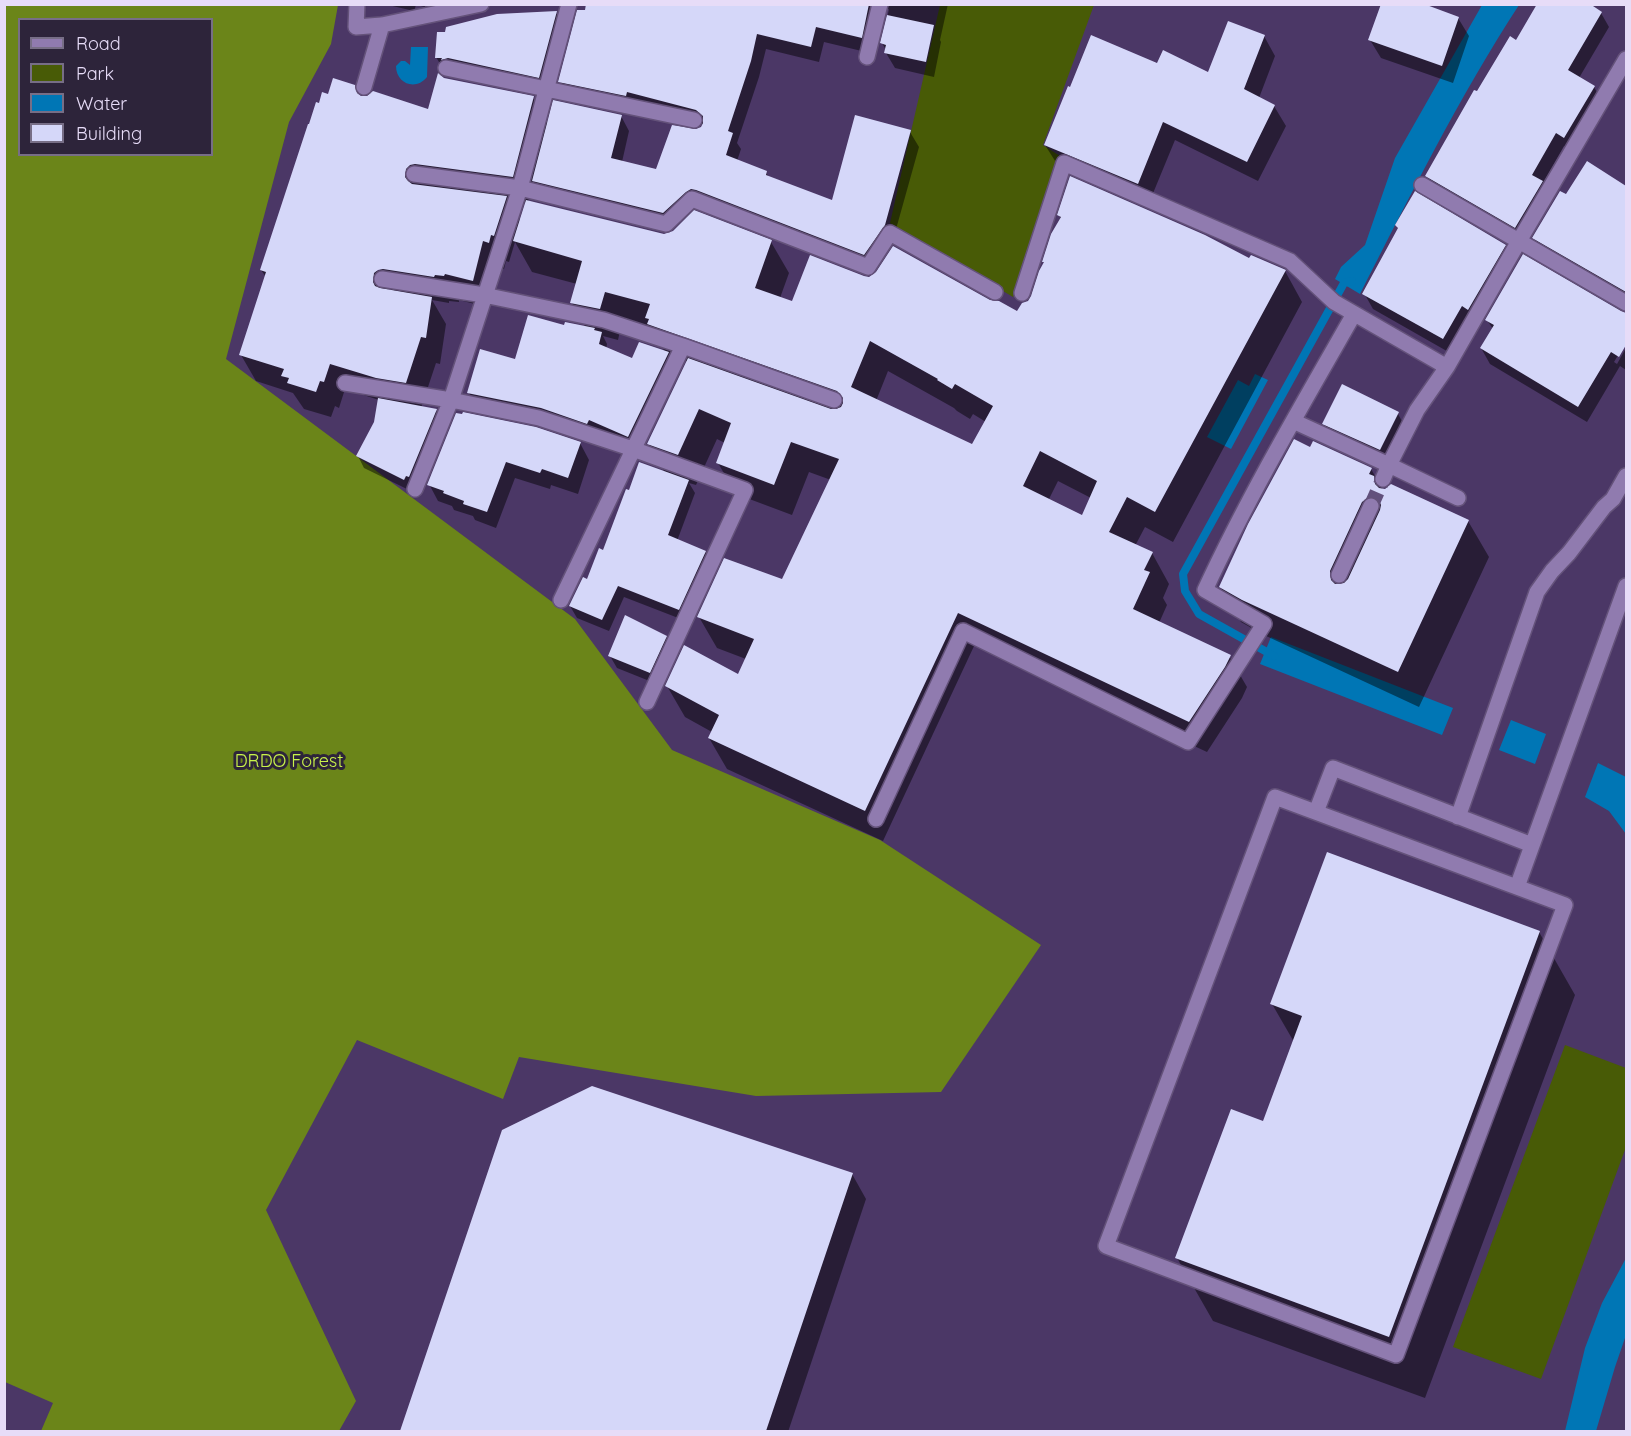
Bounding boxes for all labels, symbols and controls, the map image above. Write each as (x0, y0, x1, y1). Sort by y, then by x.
legend (18, 18, 213, 156)
text: Road (76, 32, 121, 55)
text: Park (76, 62, 114, 85)
text: Water (76, 92, 127, 115)
text: Building (76, 122, 142, 145)
park label: DRDO Forest (235, 751, 343, 773)

